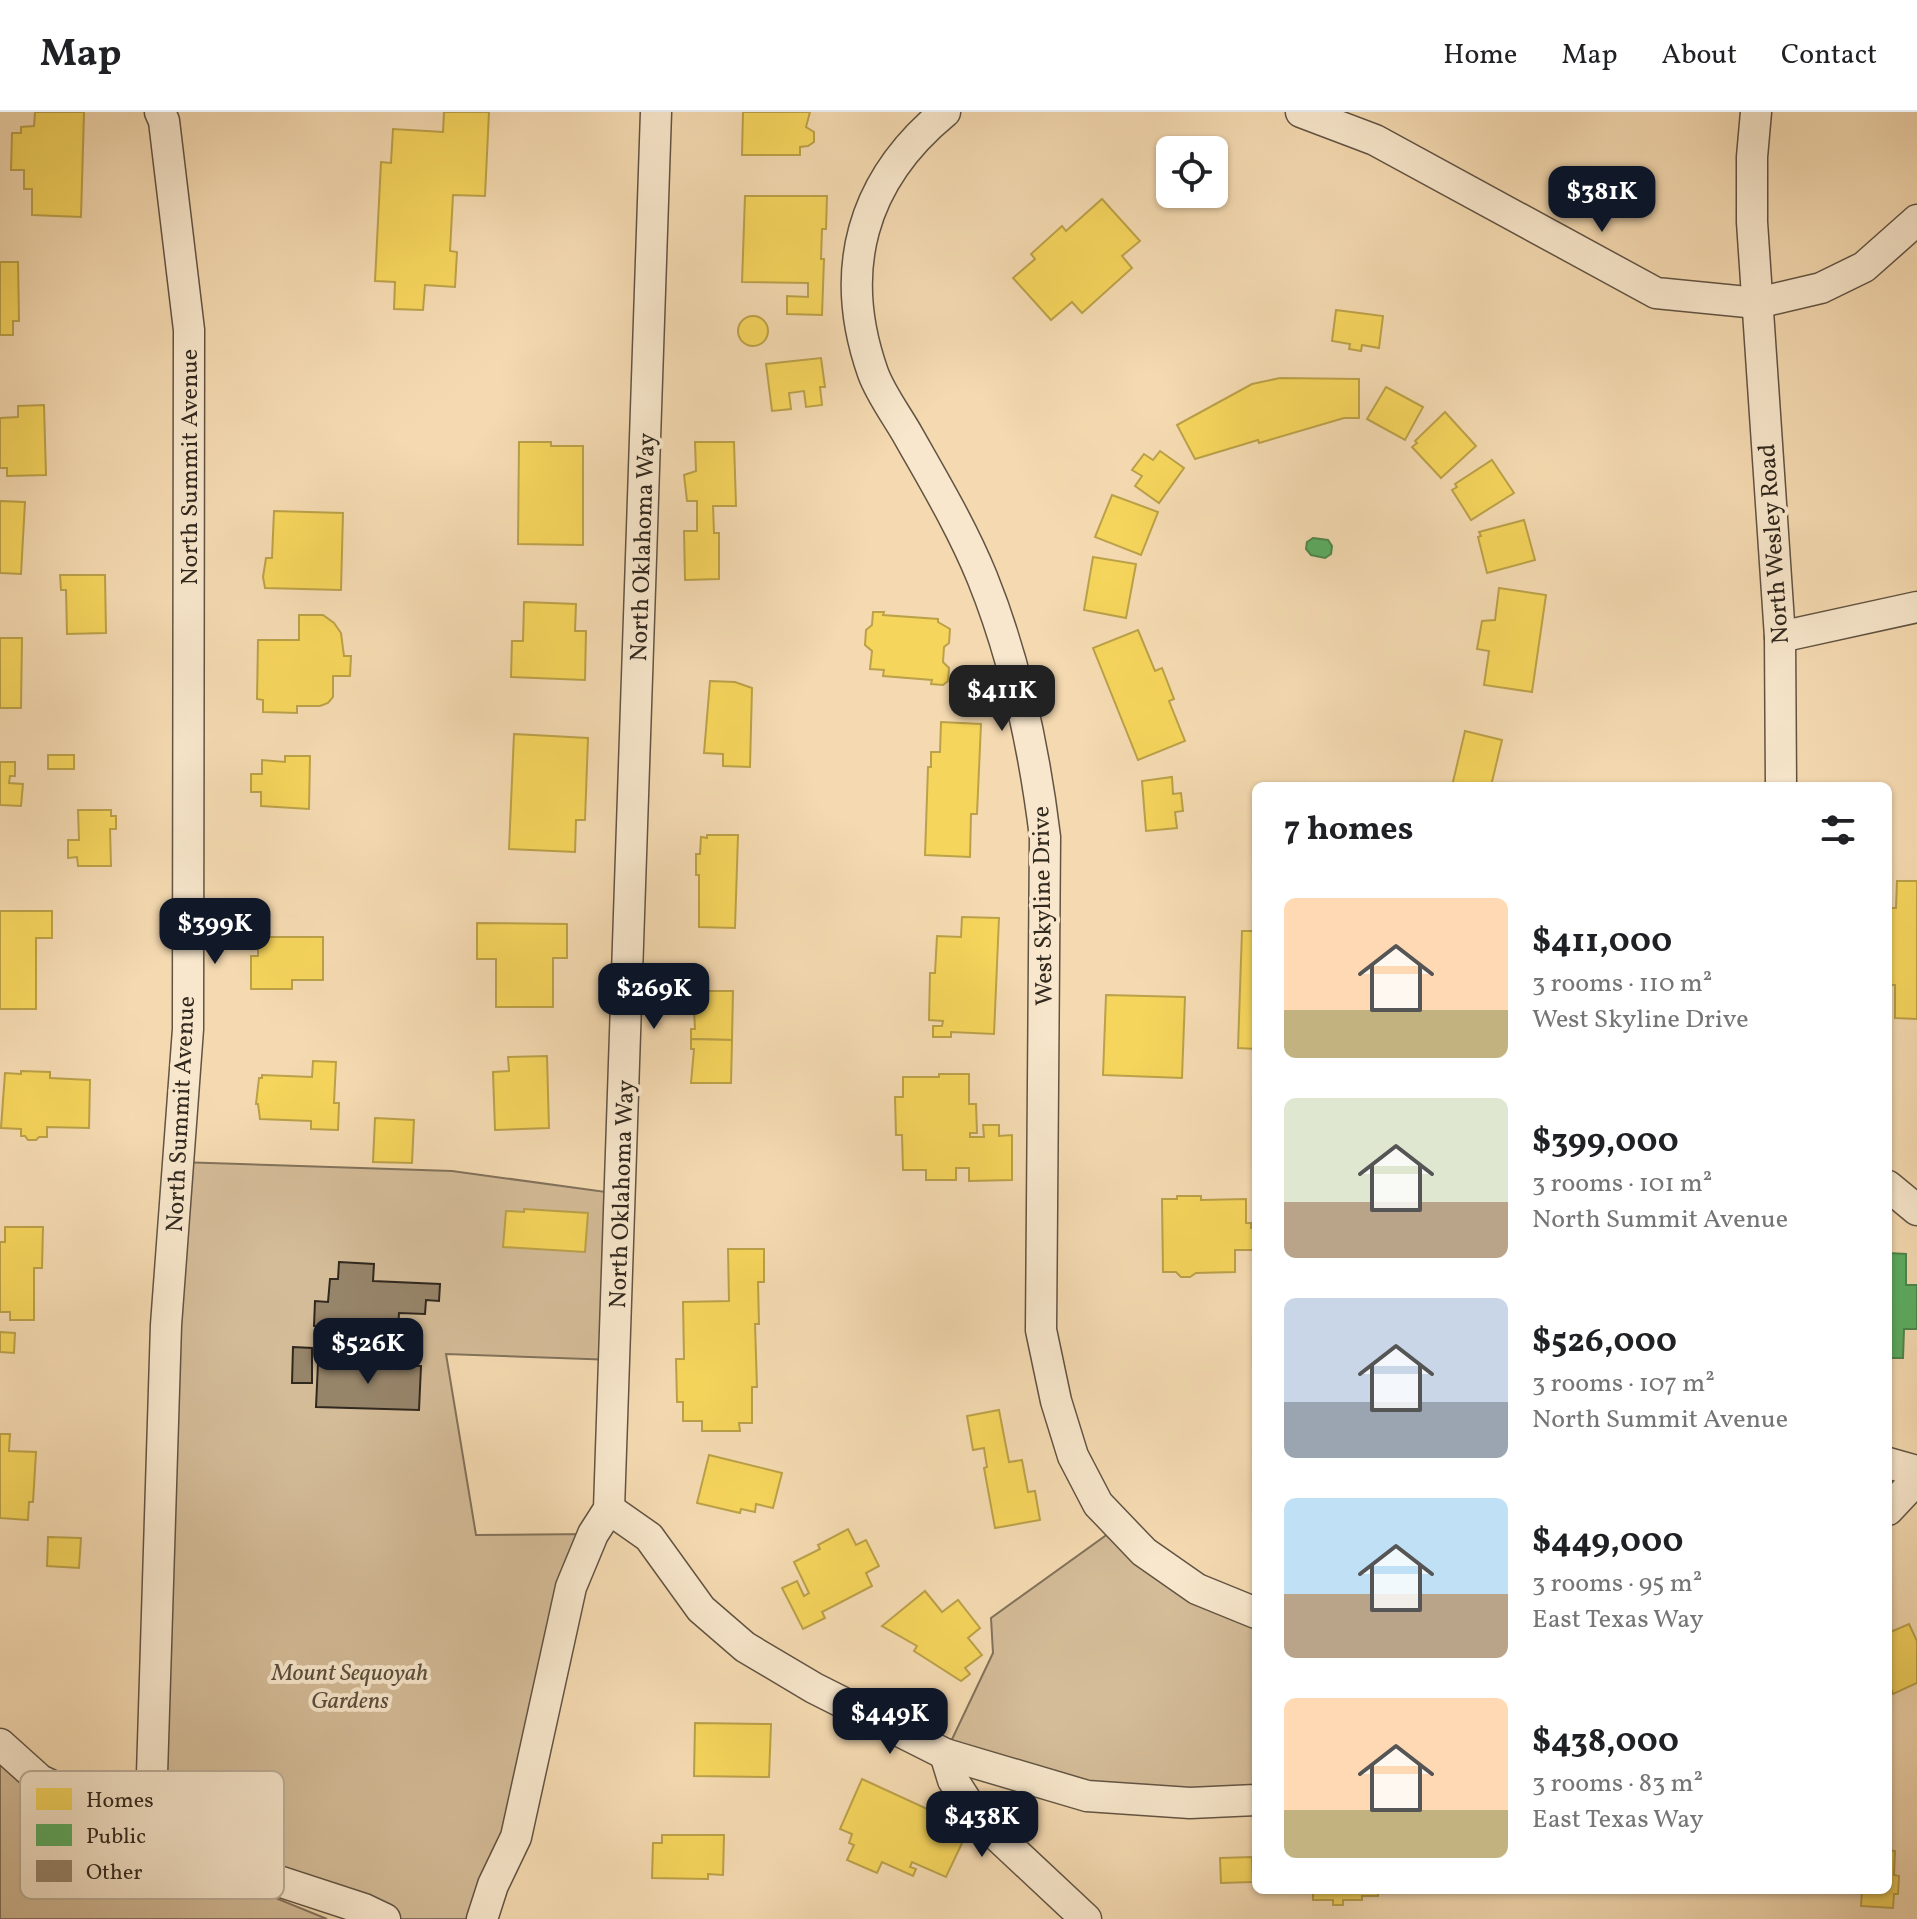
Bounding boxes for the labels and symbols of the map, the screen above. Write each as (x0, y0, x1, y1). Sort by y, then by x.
pin: $381K (1546, 166, 1658, 234)
street label: North Summit Avenue (174, 349, 208, 585)
street label: North Oklahoma Way (623, 432, 665, 662)
street label: North Wesley Road (1751, 443, 1799, 645)
pin: $411K (946, 665, 1058, 733)
street label: West Skyline Drive (1025, 806, 1063, 1006)
pin: $399K (159, 898, 271, 966)
pin: $269K (598, 963, 710, 1031)
street label: North Summit Avenue (159, 995, 205, 1233)
street label: North Oklahoma Way (602, 1079, 644, 1309)
pin: $526K (312, 1318, 424, 1386)
park label: Mount Sequoyah Gardens (271, 1657, 428, 1719)
pin: $449K (834, 1688, 946, 1756)
legend (20, 1771, 284, 1899)
text: Homes (86, 1786, 154, 1817)
pin: $438K (926, 1791, 1038, 1859)
text: Public (86, 1822, 146, 1853)
text: Other (86, 1858, 143, 1889)

